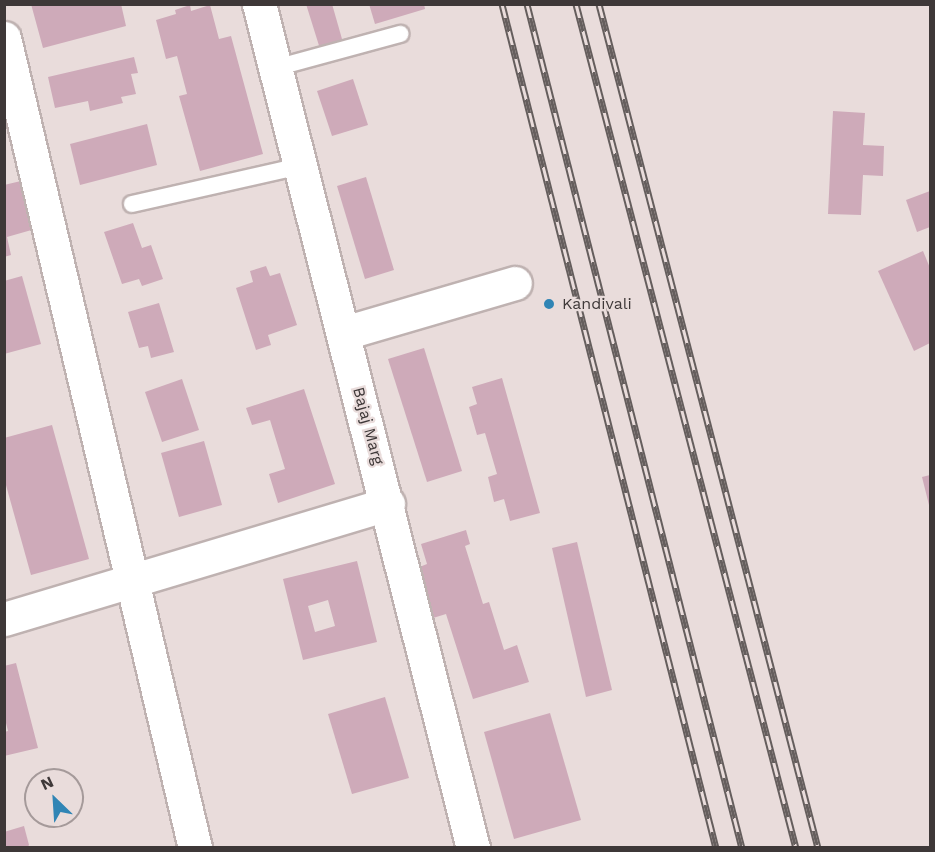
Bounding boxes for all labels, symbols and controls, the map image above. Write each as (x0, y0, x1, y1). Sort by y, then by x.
place label: Kandivali (562, 294, 632, 314)
marker: Kandivali (540, 295, 558, 313)
street label: Bajaj Marg (348, 385, 388, 467)
north arrow (24, 768, 84, 828)
text: N (38, 772, 56, 794)

